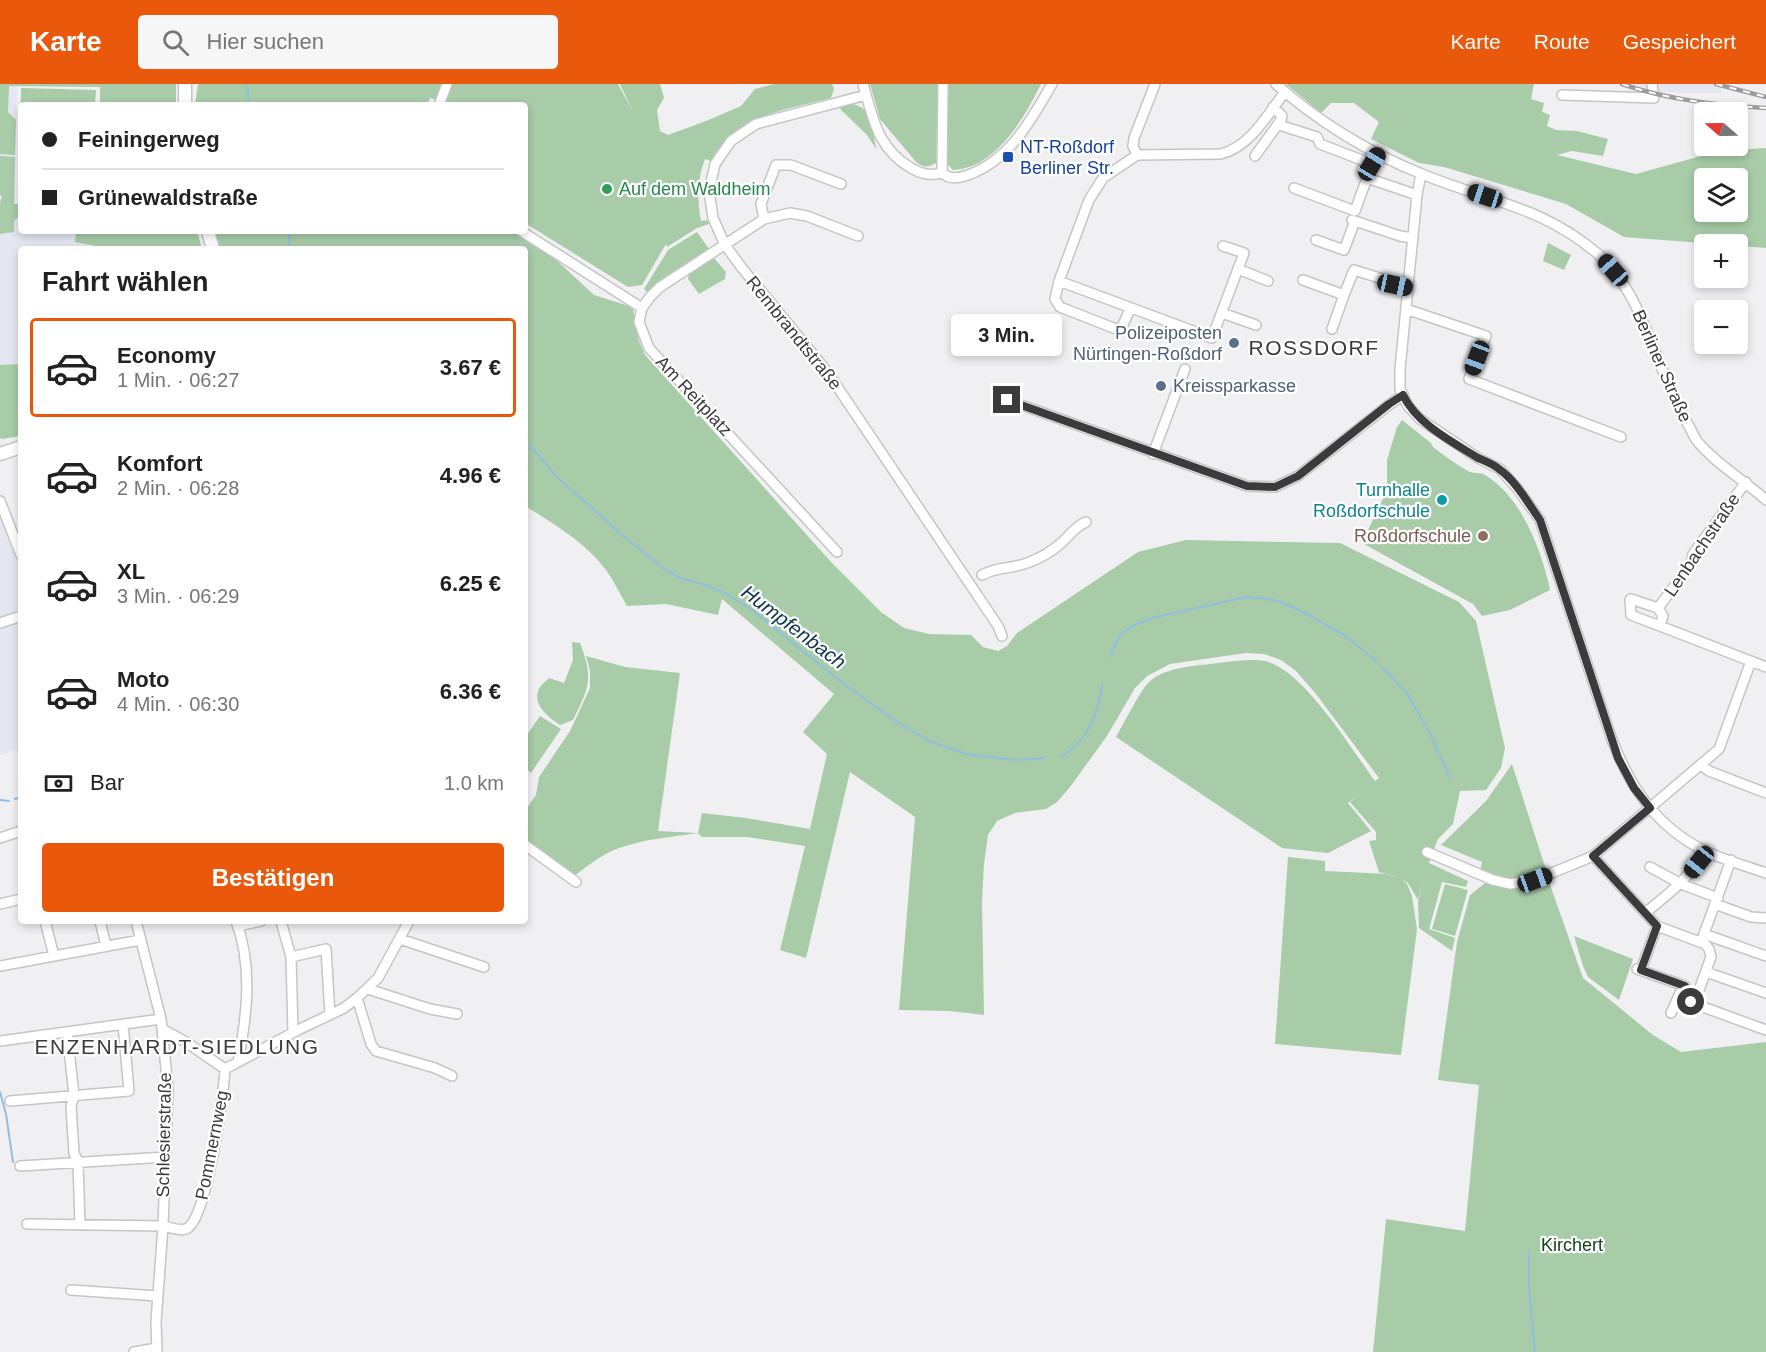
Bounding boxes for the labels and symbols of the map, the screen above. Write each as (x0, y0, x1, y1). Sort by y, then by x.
north arrow (1694, 102, 1748, 156)
place label: NT-Roßdorf Berliner Str. (1020, 137, 1115, 178)
car (1355, 144, 1389, 184)
marker: NT-Roßdorf Berliner Str. (1001, 150, 1015, 164)
place label: Auf dem Waldheim (619, 179, 770, 199)
marker: Auf dem Waldheim (600, 182, 614, 196)
car (1465, 182, 1505, 210)
car (1594, 251, 1632, 289)
street label: Rembrandtstraße (742, 272, 846, 394)
car (1376, 272, 1414, 298)
street label: Berliner Straße (1628, 307, 1696, 425)
callout: 3 Min. (952, 313, 1062, 355)
place label: Polizeiposten Nürtingen-Roßdorf (1073, 323, 1223, 364)
marker: Polizeiposten Nürtingen-Roßdorf (1227, 336, 1241, 350)
district label: ROSSDORF (1248, 336, 1380, 359)
car (1462, 338, 1492, 378)
street label: Am Reitplatz (652, 352, 736, 440)
place label: Kreissparkasse (1173, 376, 1296, 396)
marker: Kreissparkasse (1154, 379, 1168, 393)
route end (993, 386, 1020, 413)
place label: Turnhalle Roßdorfschule (1313, 480, 1430, 521)
street label: Lenbachstraße (1660, 490, 1744, 600)
marker: Turnhalle Roßdorfschule (1435, 493, 1449, 507)
place label: Roßdorfschule (1354, 526, 1471, 546)
marker: Roßdorfschule (1476, 529, 1490, 543)
water label: Humpfenbach (738, 581, 850, 673)
car (1681, 842, 1717, 882)
car (1515, 865, 1555, 895)
route start (1677, 988, 1704, 1015)
district label: ENZENHARDT-SIEDLUNG (34, 1035, 320, 1058)
street label: Schlesierstraße (153, 1072, 175, 1198)
street label: Pommernweg (192, 1089, 232, 1201)
park label: Kirchert (1541, 1235, 1603, 1255)

